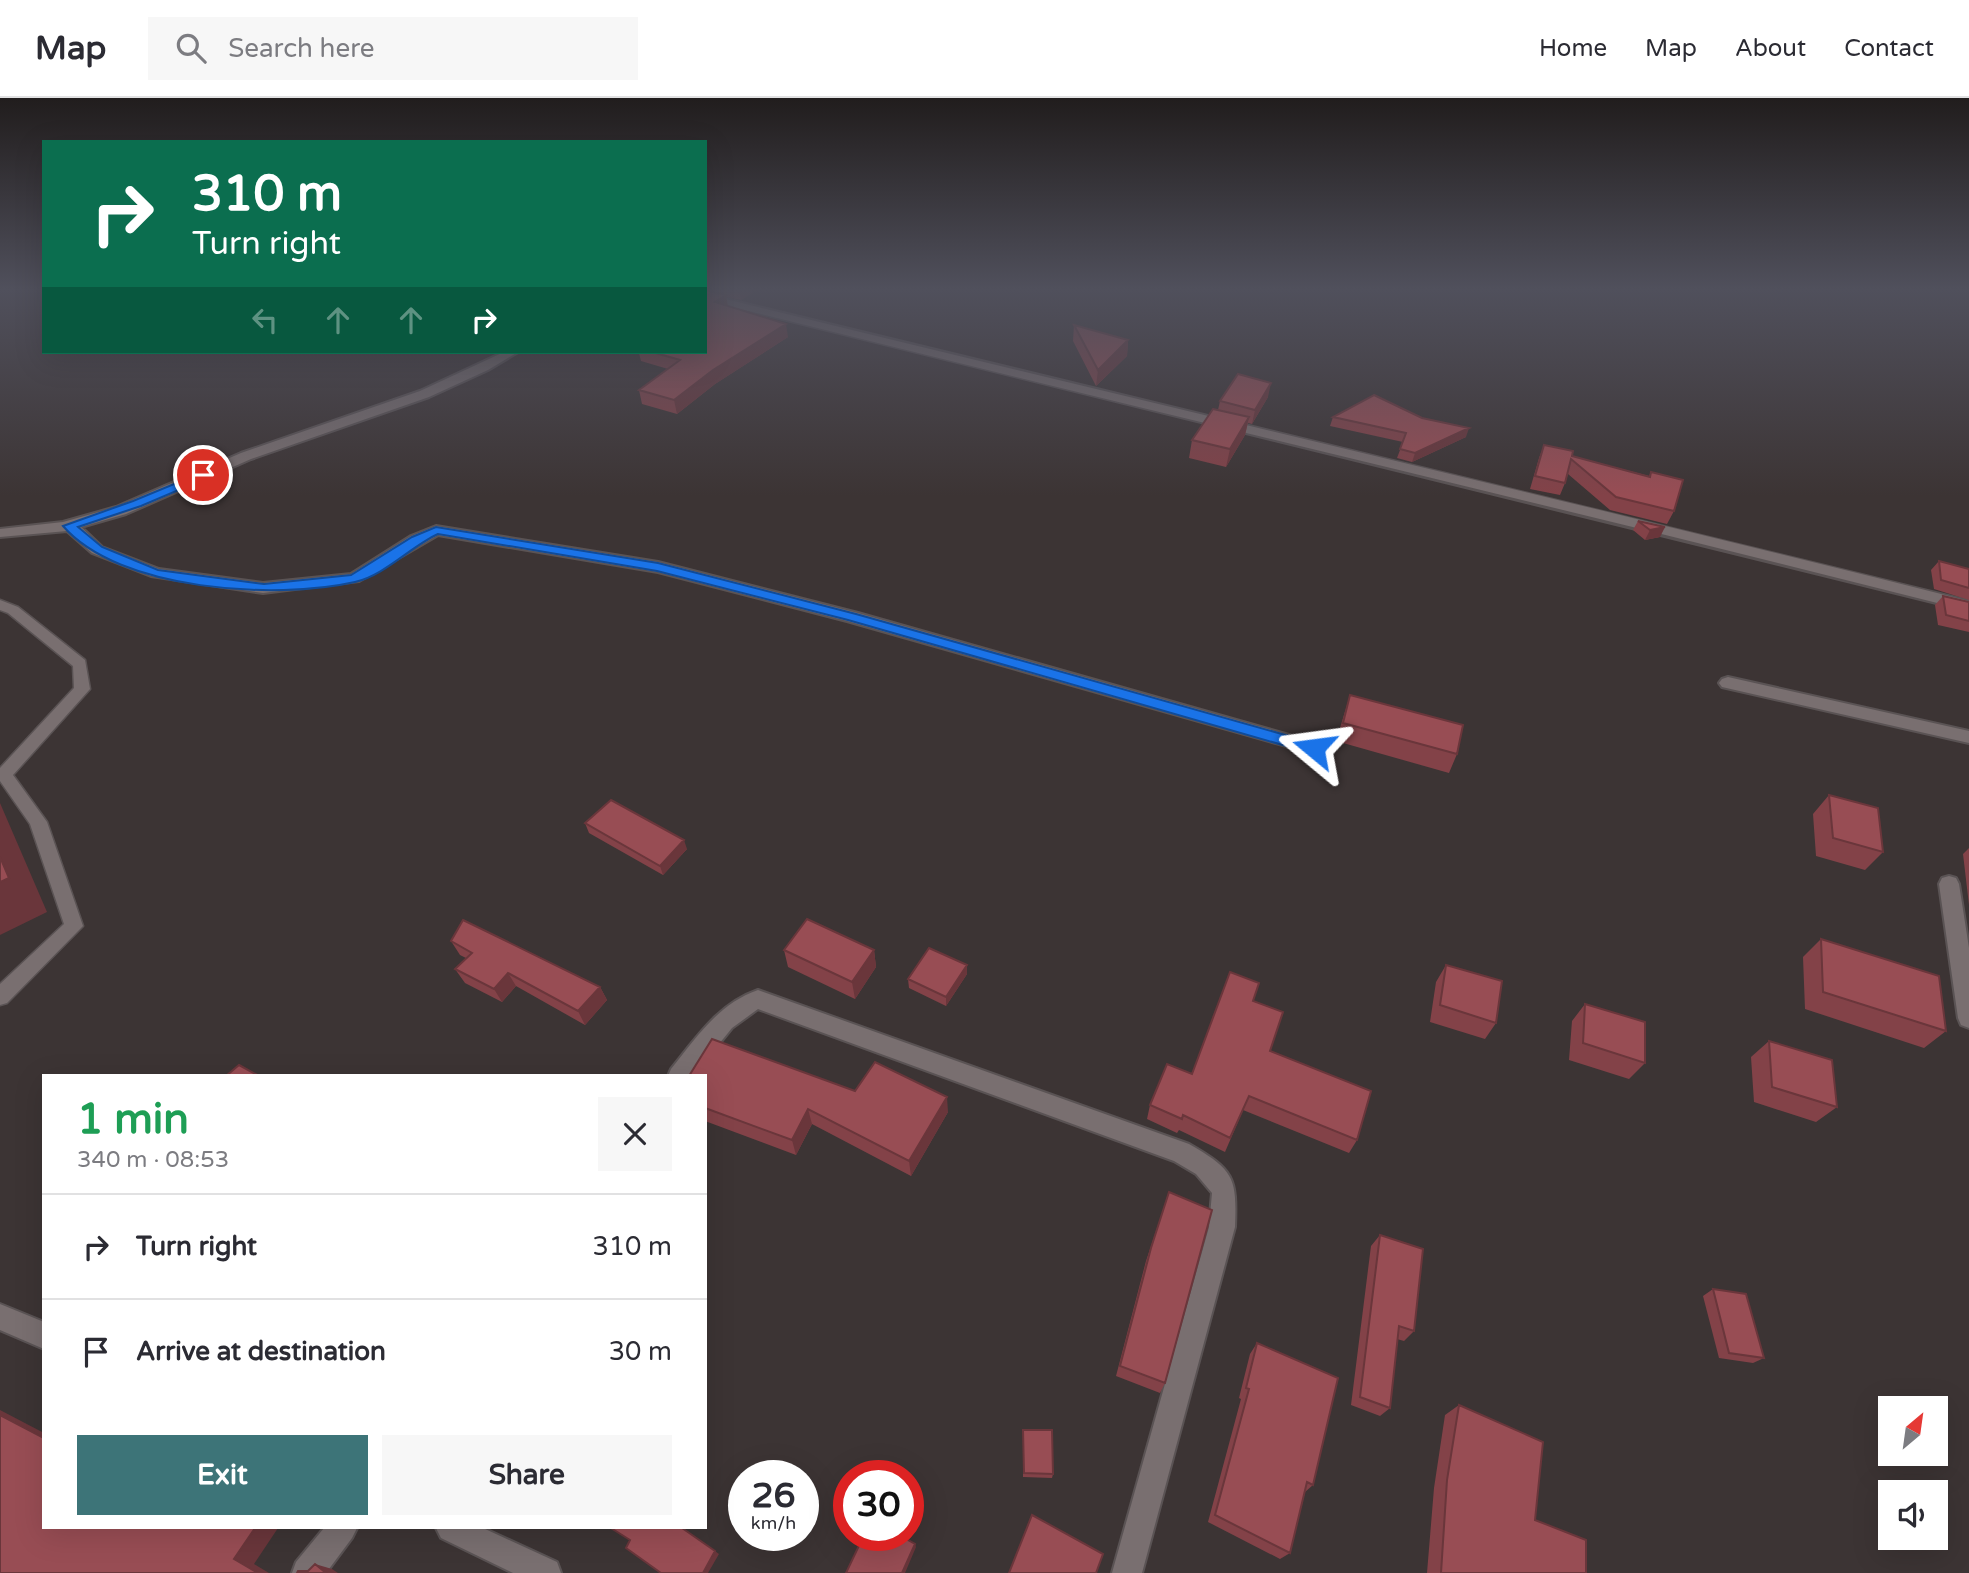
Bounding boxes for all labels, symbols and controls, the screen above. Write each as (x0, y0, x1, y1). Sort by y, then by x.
search box (148, 17, 638, 80)
text: Map (35, 29, 106, 68)
icon: search (172, 29, 210, 67)
text: Search here (228, 33, 374, 64)
text: Home (1539, 34, 1607, 63)
text: Map (1645, 34, 1697, 63)
text: About (1735, 34, 1806, 63)
text: Contact (1844, 34, 1934, 63)
text: 310 m (192, 165, 342, 224)
icon: right (77, 168, 168, 259)
text: Turn right (192, 225, 341, 263)
icon: left (246, 301, 284, 339)
icon: ahead (319, 301, 357, 339)
icon: ahead (392, 301, 430, 339)
icon: right (465, 301, 503, 339)
pin (173, 445, 233, 505)
icon: arrive (184, 456, 222, 494)
position arrow (1277, 711, 1351, 785)
text: 1 min (77, 1094, 189, 1145)
button: close (598, 1097, 672, 1171)
text: 340 m · 08:53 (77, 1146, 229, 1174)
icon: right (77, 1228, 115, 1266)
text: Turn right (136, 1231, 257, 1262)
text: 310 m (592, 1231, 672, 1262)
icon: arrive (77, 1333, 115, 1371)
text: Arrive at destination (136, 1336, 386, 1367)
text: 30 m (609, 1336, 672, 1367)
north arrow (1878, 1396, 1948, 1466)
map controls (1878, 1396, 1948, 1550)
button: Exit (77, 1435, 368, 1515)
button: Share (382, 1435, 672, 1515)
speed limit sign: 30 (833, 1460, 924, 1551)
text: 26 (752, 1475, 795, 1517)
button: sound (1878, 1480, 1948, 1550)
text: km/h (751, 1512, 796, 1534)

